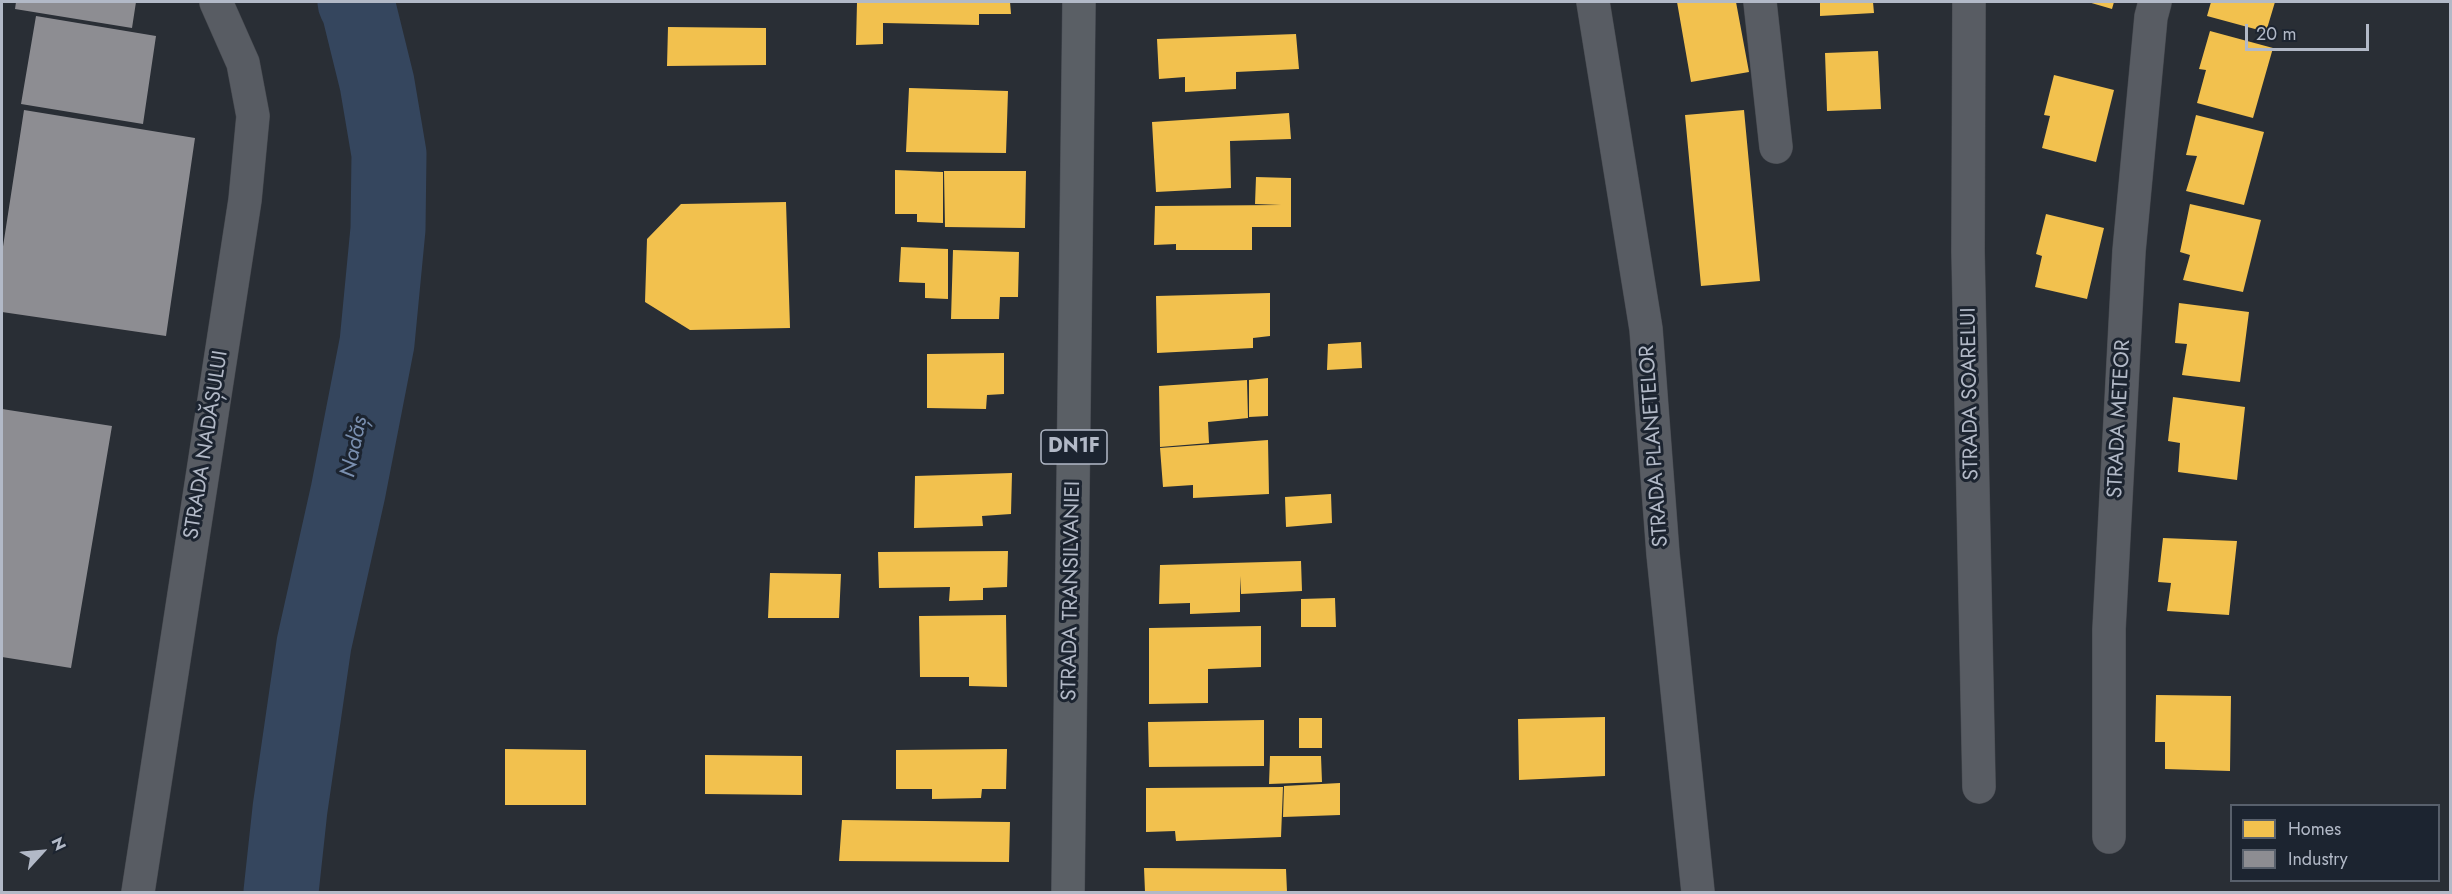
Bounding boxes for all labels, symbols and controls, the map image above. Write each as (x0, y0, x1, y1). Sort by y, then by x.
scale bar (2248, 12, 2372, 50)
text: 20 m (2256, 21, 2296, 47)
street label: STRADA SOARELUI (1957, 307, 1985, 481)
street label: STRADA METEOR (2103, 339, 2137, 499)
street label: STRADA PLANETELOR (1635, 344, 1675, 548)
street label: STRADA NADĂȘULUI (180, 349, 234, 541)
water label: Nadăș (336, 414, 374, 480)
road number: DN1F (1041, 430, 1107, 464)
street label: STRADA TRANSILVANIEI (1057, 481, 1087, 701)
legend (2230, 804, 2440, 882)
text: Homes (2288, 816, 2341, 842)
north arrow (12, 822, 72, 882)
text: N (46, 833, 72, 855)
text: Industry (2288, 846, 2348, 872)

